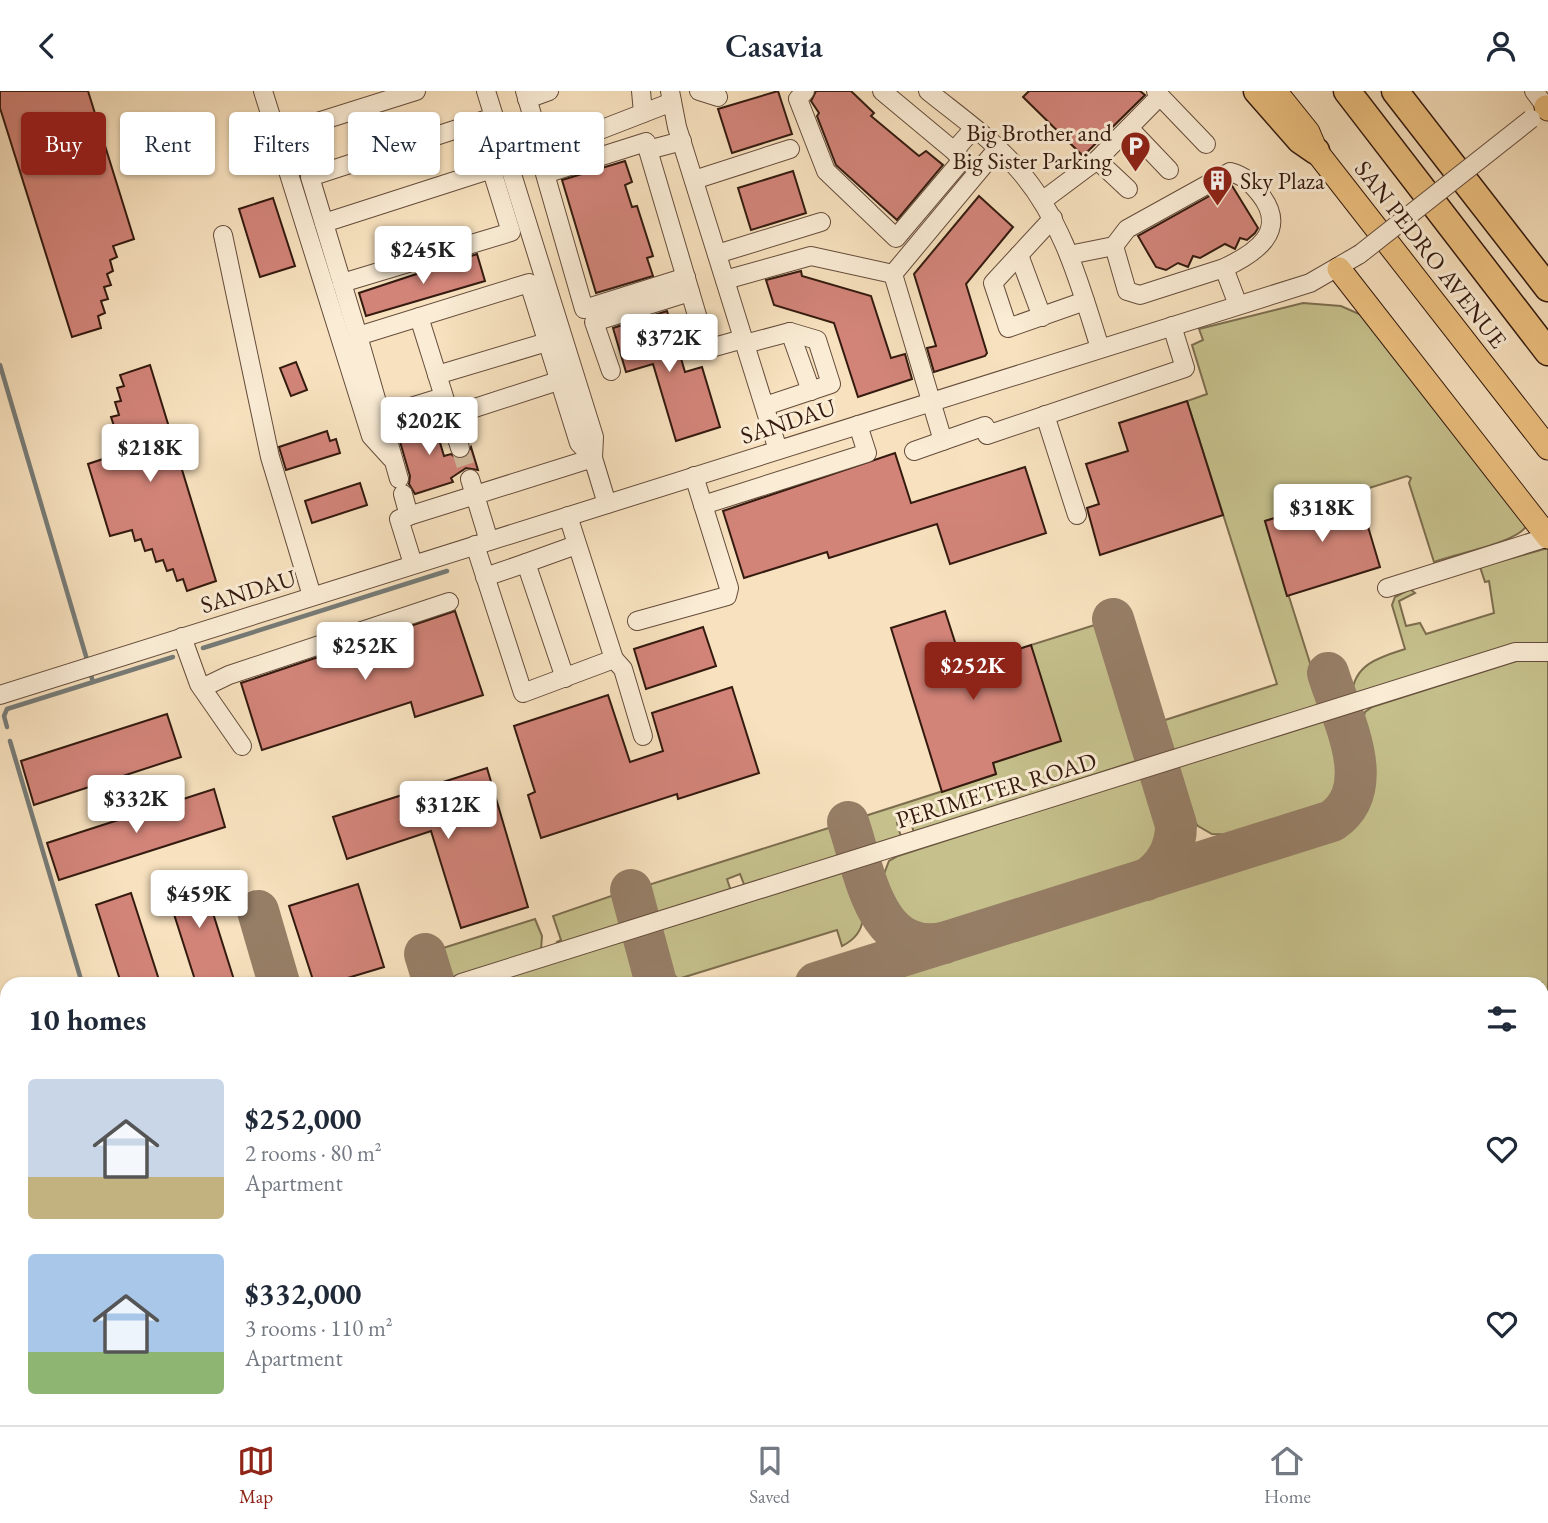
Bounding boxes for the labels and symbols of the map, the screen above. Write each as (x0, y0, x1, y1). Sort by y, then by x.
place label: Big Brother and Big Sister Parking (952, 117, 1113, 176)
parking icon: Big Brother and Big Sister Parking (1118, 129, 1152, 173)
street label: SAN PEDRO AVENUE (1348, 154, 1514, 354)
building icon: Sky Plaza (1200, 163, 1234, 207)
place label: Sky Plaza (1240, 165, 1325, 196)
pin: $245K (374, 227, 472, 286)
pin: $372K (620, 315, 718, 374)
street label: SANDAU (736, 391, 840, 451)
pin: $202K (380, 397, 478, 457)
pin: $218K (101, 425, 199, 484)
pin: $318K (1273, 484, 1371, 544)
street label: SANDAU (196, 562, 300, 620)
pin: $252K (316, 623, 414, 682)
pin: $252K (924, 643, 1022, 702)
street label: PERIMETER ROAD (892, 745, 1100, 835)
pin: $332K (87, 775, 185, 835)
pin: $312K (399, 781, 497, 841)
pin: $459K (150, 871, 248, 930)

